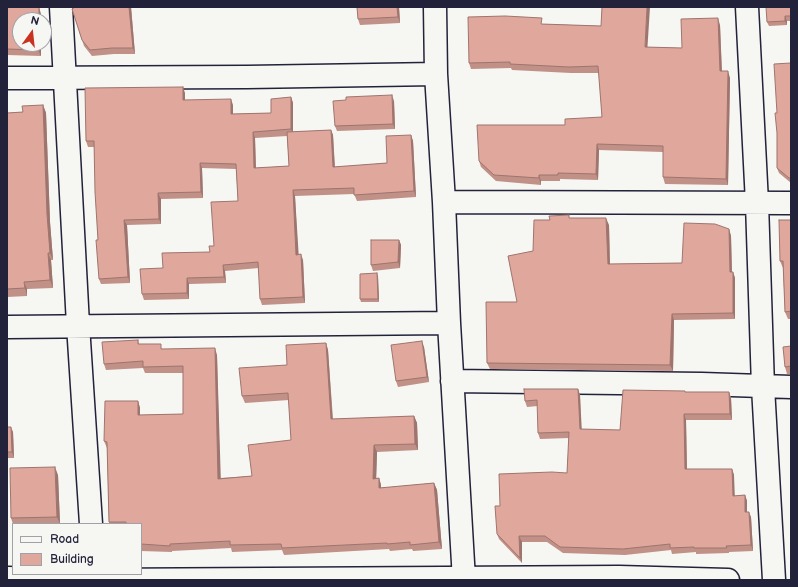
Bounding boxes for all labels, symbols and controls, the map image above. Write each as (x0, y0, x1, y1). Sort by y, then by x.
north arrow (12, 12, 52, 52)
text: N (29, 14, 41, 28)
legend (12, 523, 142, 575)
text: Road (50, 532, 79, 547)
text: Building (50, 552, 94, 567)

